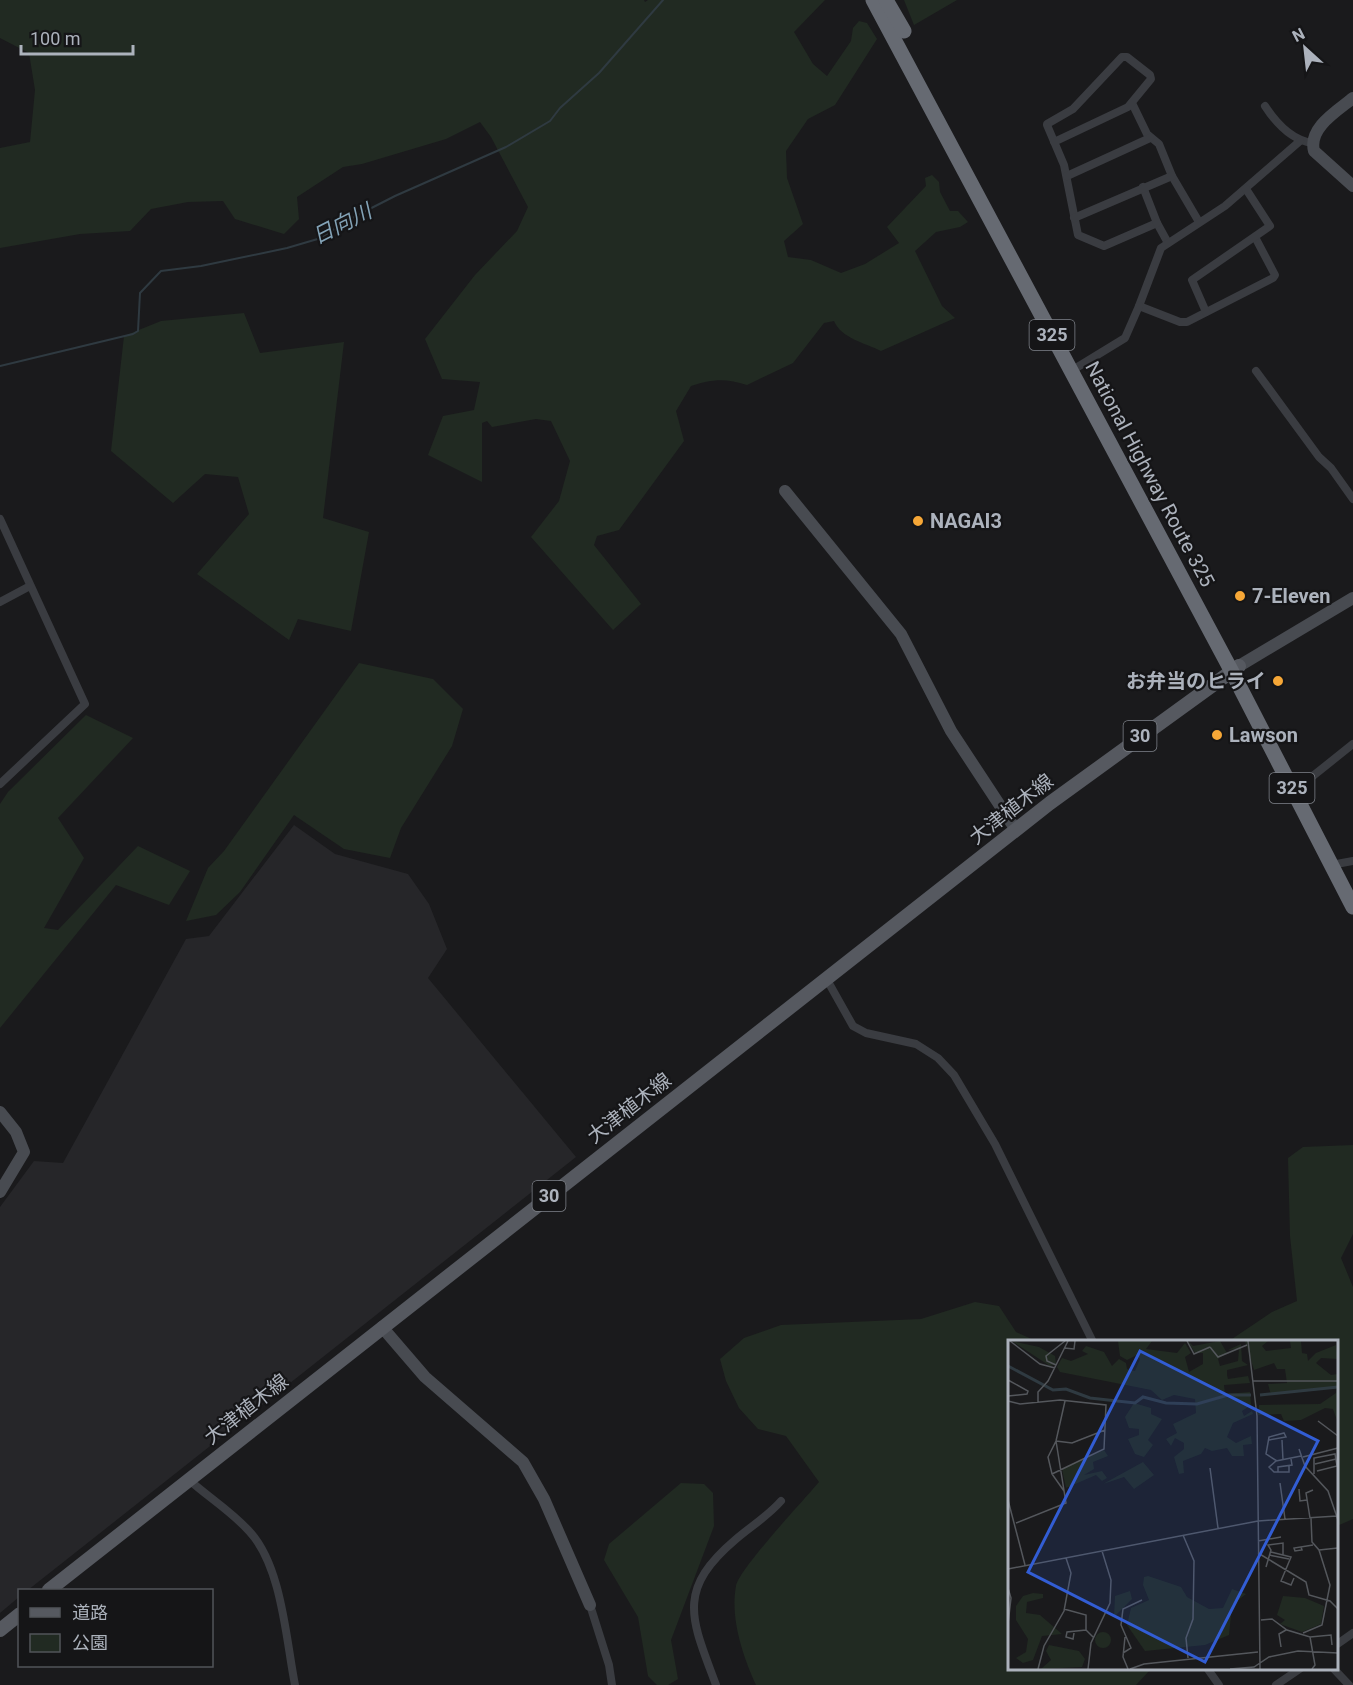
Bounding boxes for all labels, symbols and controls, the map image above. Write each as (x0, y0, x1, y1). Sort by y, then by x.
scale bar (21, 18, 134, 56)
north arrow (1275, 18, 1335, 78)
text: N (1289, 24, 1308, 46)
text: 100 m (30, 28, 81, 49)
water label: 日向川 (308, 198, 377, 249)
road number: 325 (1030, 320, 1074, 350)
street label: National Highway Route 325 (1080, 357, 1220, 591)
place label: NAGAI3 (930, 509, 1002, 533)
marker: NAGAI3 (911, 514, 925, 528)
place label: 7-Eleven (1252, 584, 1331, 608)
marker: 7-Eleven (1233, 589, 1247, 603)
place label: お弁当のヒライ (1126, 669, 1266, 693)
marker: お弁当のヒライ (1271, 674, 1285, 688)
road number: 30 (1124, 721, 1156, 751)
place label: Lawson (1229, 723, 1298, 747)
marker: Lawson (1210, 728, 1224, 742)
street label: 大津植木線 (964, 769, 1058, 849)
road number: 325 (1270, 773, 1314, 803)
street label: 大津植木線 (582, 1068, 676, 1148)
road number: 30 (532, 1181, 566, 1211)
inset map (1008, 1340, 1338, 1670)
street label: 大津植木線 (199, 1369, 293, 1449)
legend (18, 1589, 213, 1667)
text: 道路 (72, 1602, 108, 1623)
text: 公園 (72, 1632, 108, 1653)

